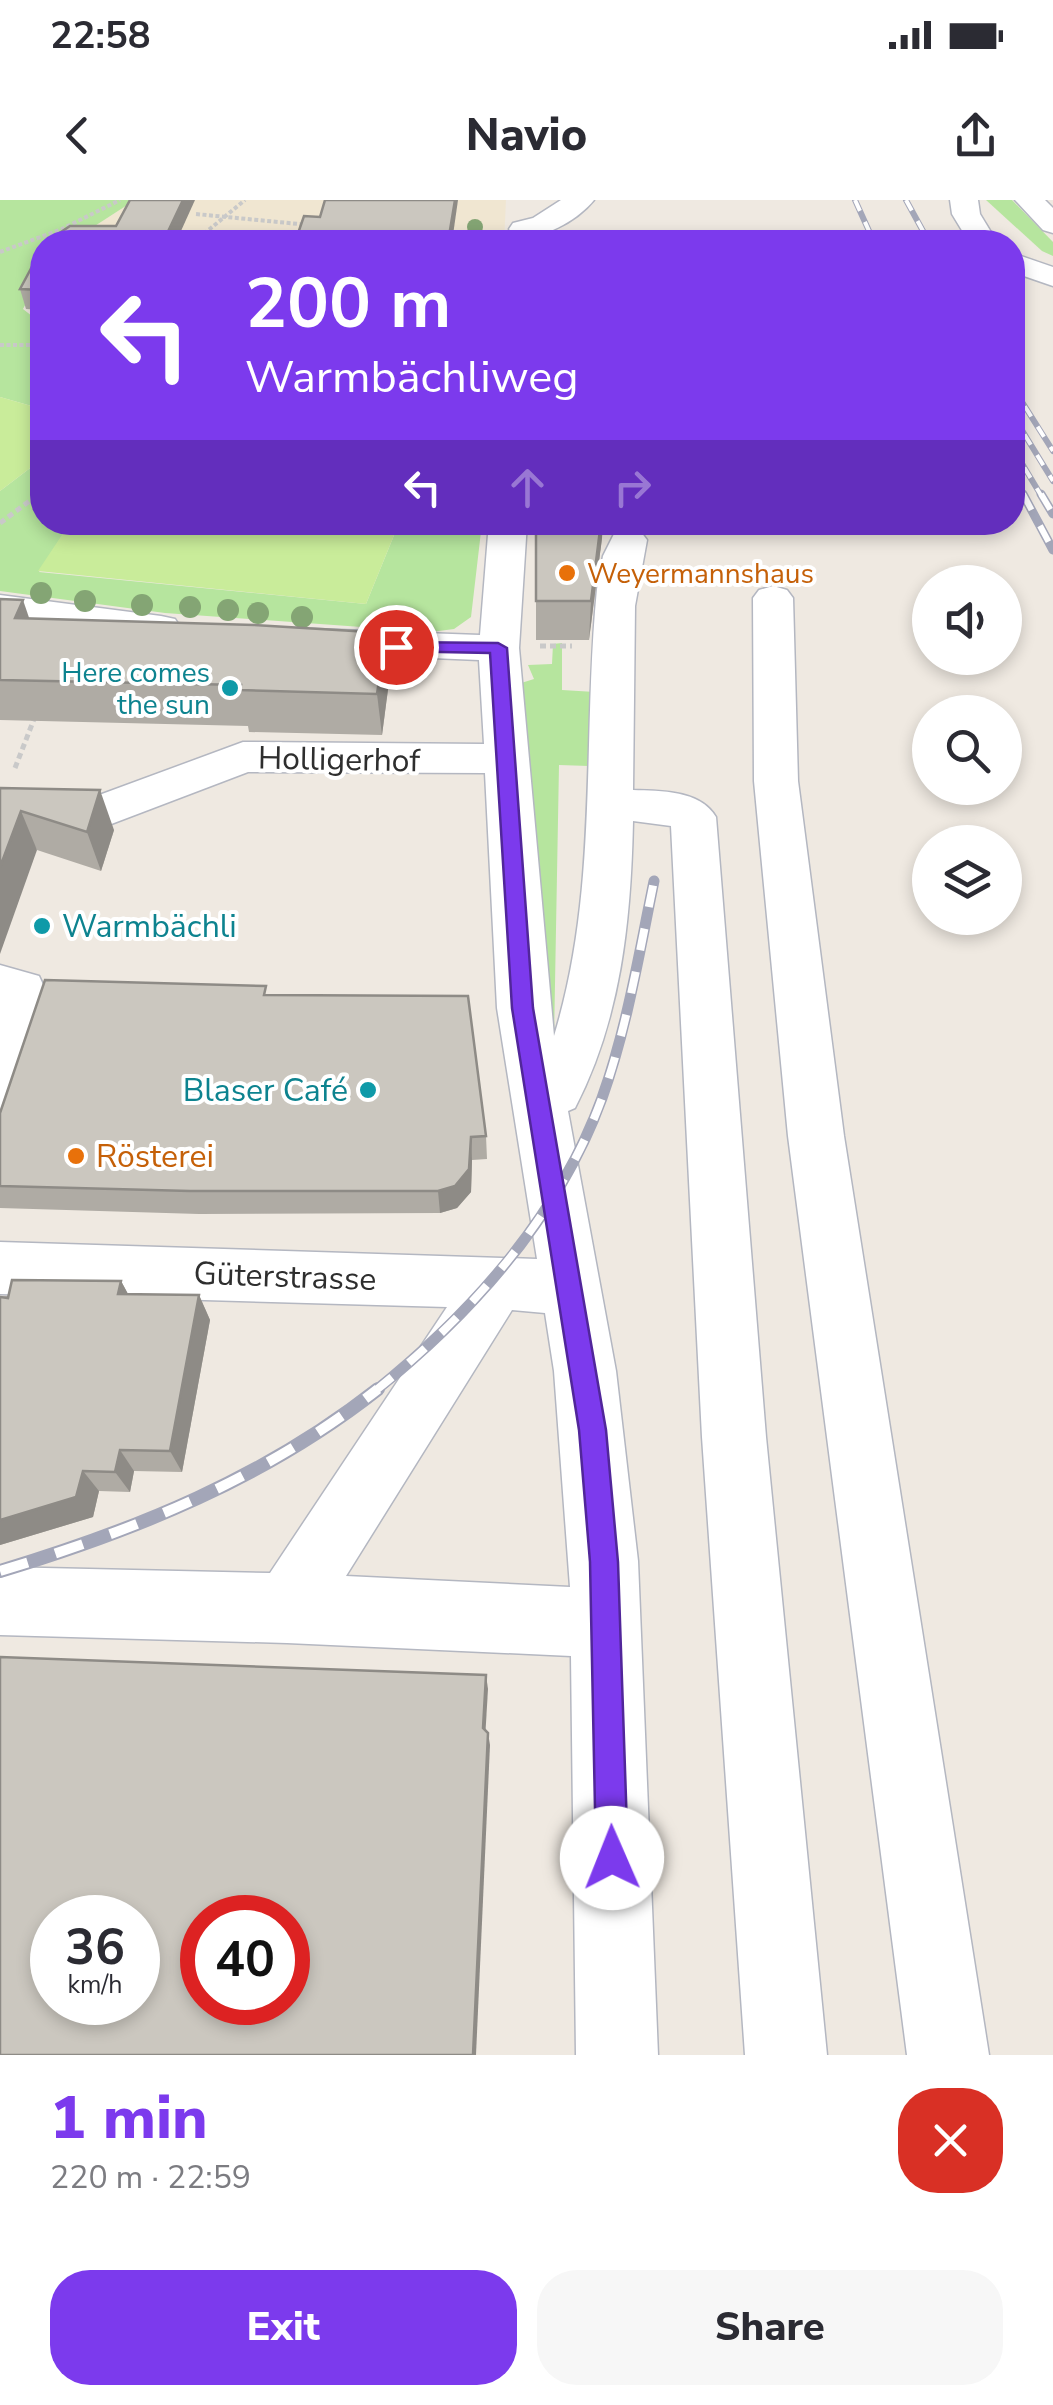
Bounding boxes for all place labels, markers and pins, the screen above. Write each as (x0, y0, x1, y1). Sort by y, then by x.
place label: Weyermannshaus (587, 555, 814, 593)
marker: Weyermannshaus (556, 562, 578, 584)
pin (354, 605, 439, 690)
place label: Here comes the sun (61, 654, 210, 724)
marker: Here comes the sun (219, 677, 241, 699)
place label: Warmbächli (62, 905, 237, 948)
marker: Warmbächli (31, 915, 53, 937)
place label: Blaser Café (183, 1069, 348, 1112)
marker: Blaser Café (357, 1079, 379, 1101)
place label: Rösterei (96, 1135, 214, 1178)
marker: Rösterei (65, 1145, 87, 1167)

